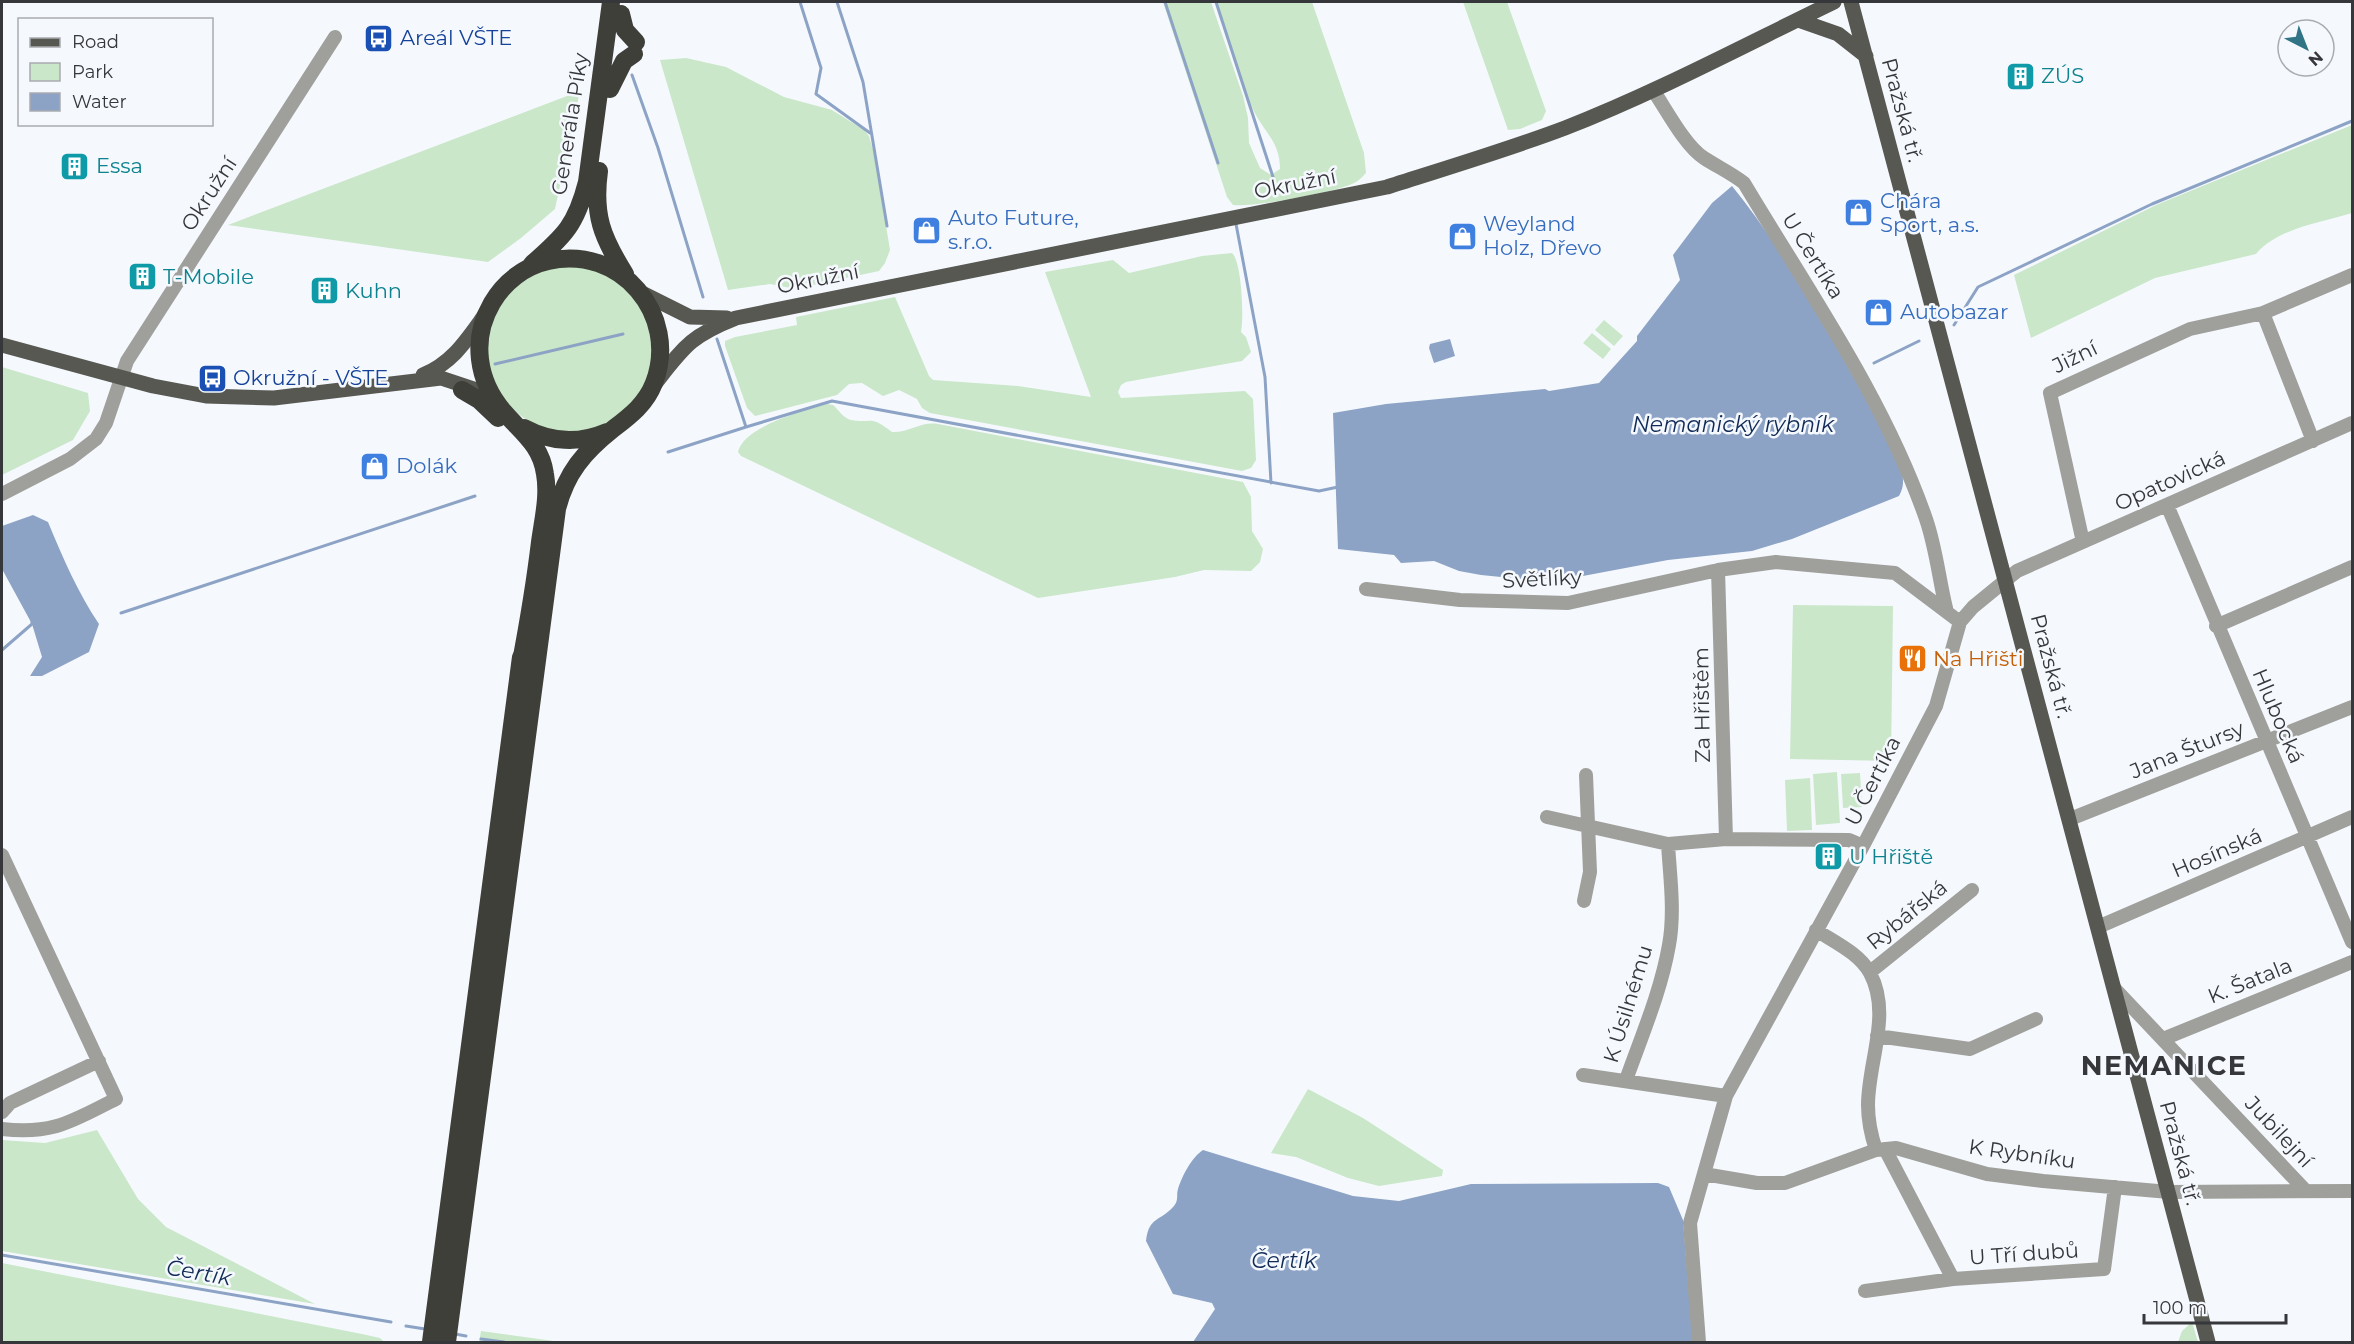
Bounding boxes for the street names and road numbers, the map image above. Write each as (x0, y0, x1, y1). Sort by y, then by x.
street label: Generála Píky (546, 51, 593, 197)
street label: Pražská tř. (1877, 55, 1928, 165)
street label: Okružní (175, 151, 242, 235)
street label: Okružní (1252, 163, 1339, 204)
street label: U Čertíka (1777, 208, 1850, 303)
street label: Okružní (775, 258, 862, 299)
street label: Jižní (2047, 334, 2102, 378)
street label: Opatovická (2111, 445, 2229, 516)
street label: Světlíky (1502, 564, 1583, 593)
street label: Pražská tř. (2026, 611, 2077, 721)
street label: Za Hřištěm (1688, 647, 1715, 763)
street label: Hlubocká (2247, 665, 2310, 767)
street label: Jana Štursy (2125, 715, 2248, 784)
street label: U Čertíka (1839, 732, 1906, 830)
street label: Hosínská (2168, 822, 2266, 883)
street label: Rybářská (1861, 875, 1952, 955)
street label: K Úsilnému (1598, 942, 1657, 1066)
street label: K. Šatala (2204, 952, 2296, 1009)
street label: Jubilejní (2239, 1090, 2320, 1173)
street label: Pražská tř. (2155, 1098, 2206, 1208)
street label: K Rybníku (1967, 1134, 2077, 1173)
street label: U Tří dubů (1968, 1237, 2080, 1270)

